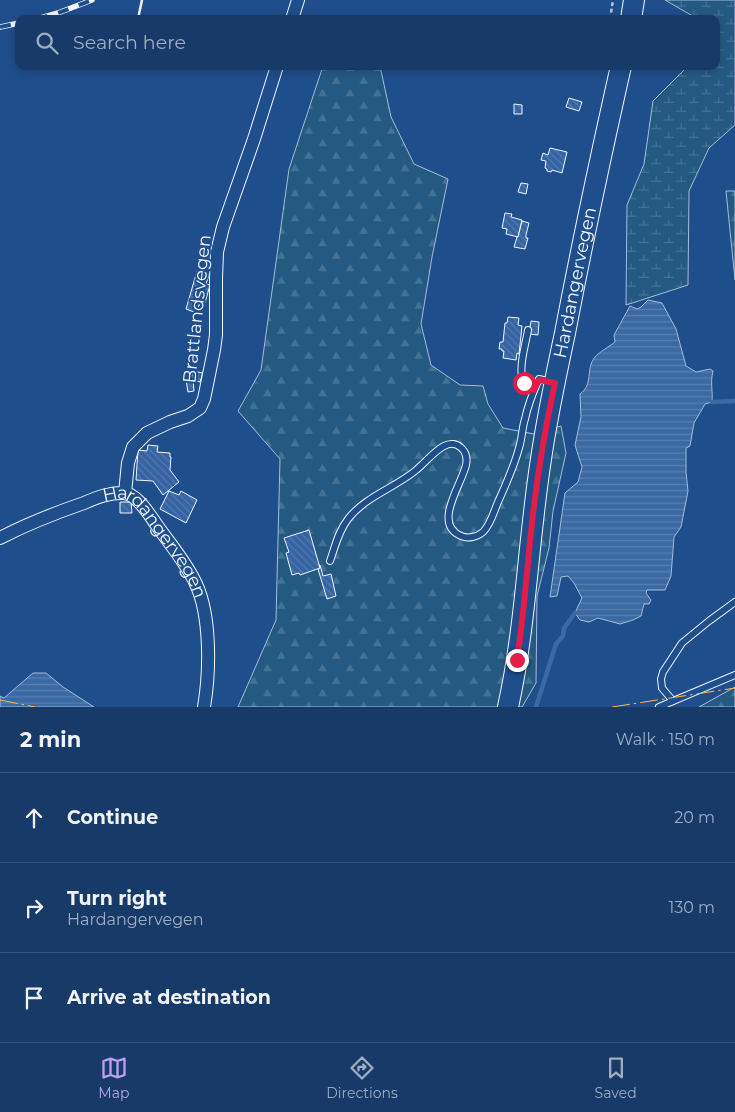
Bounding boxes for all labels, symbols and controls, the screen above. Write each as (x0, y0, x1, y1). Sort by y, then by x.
search box (15, 15, 720, 70)
icon: search (33, 29, 61, 57)
text: Search here (73, 31, 186, 54)
street label: Hardangervegen (549, 205, 601, 360)
street label: Brattlandsvegen (178, 234, 216, 384)
route start (513, 372, 536, 395)
street label: Hardangervegen (100, 482, 211, 601)
route end (506, 649, 529, 672)
text: 2 min (20, 727, 81, 752)
text: Walk · 150 m (616, 730, 715, 749)
icon: ahead (20, 804, 48, 832)
text: Continue (67, 806, 158, 829)
text: 20 m (674, 808, 715, 827)
text: Turn right (67, 887, 167, 910)
icon: right (20, 894, 48, 922)
text: 130 m (668, 898, 715, 917)
text: Hardangervegen (67, 910, 204, 929)
icon: arrive (20, 984, 48, 1012)
text: Arrive at destination (67, 986, 271, 1009)
tab: Map (98, 1054, 129, 1102)
tab: Directions (326, 1054, 398, 1102)
tab: Saved (595, 1054, 637, 1102)

